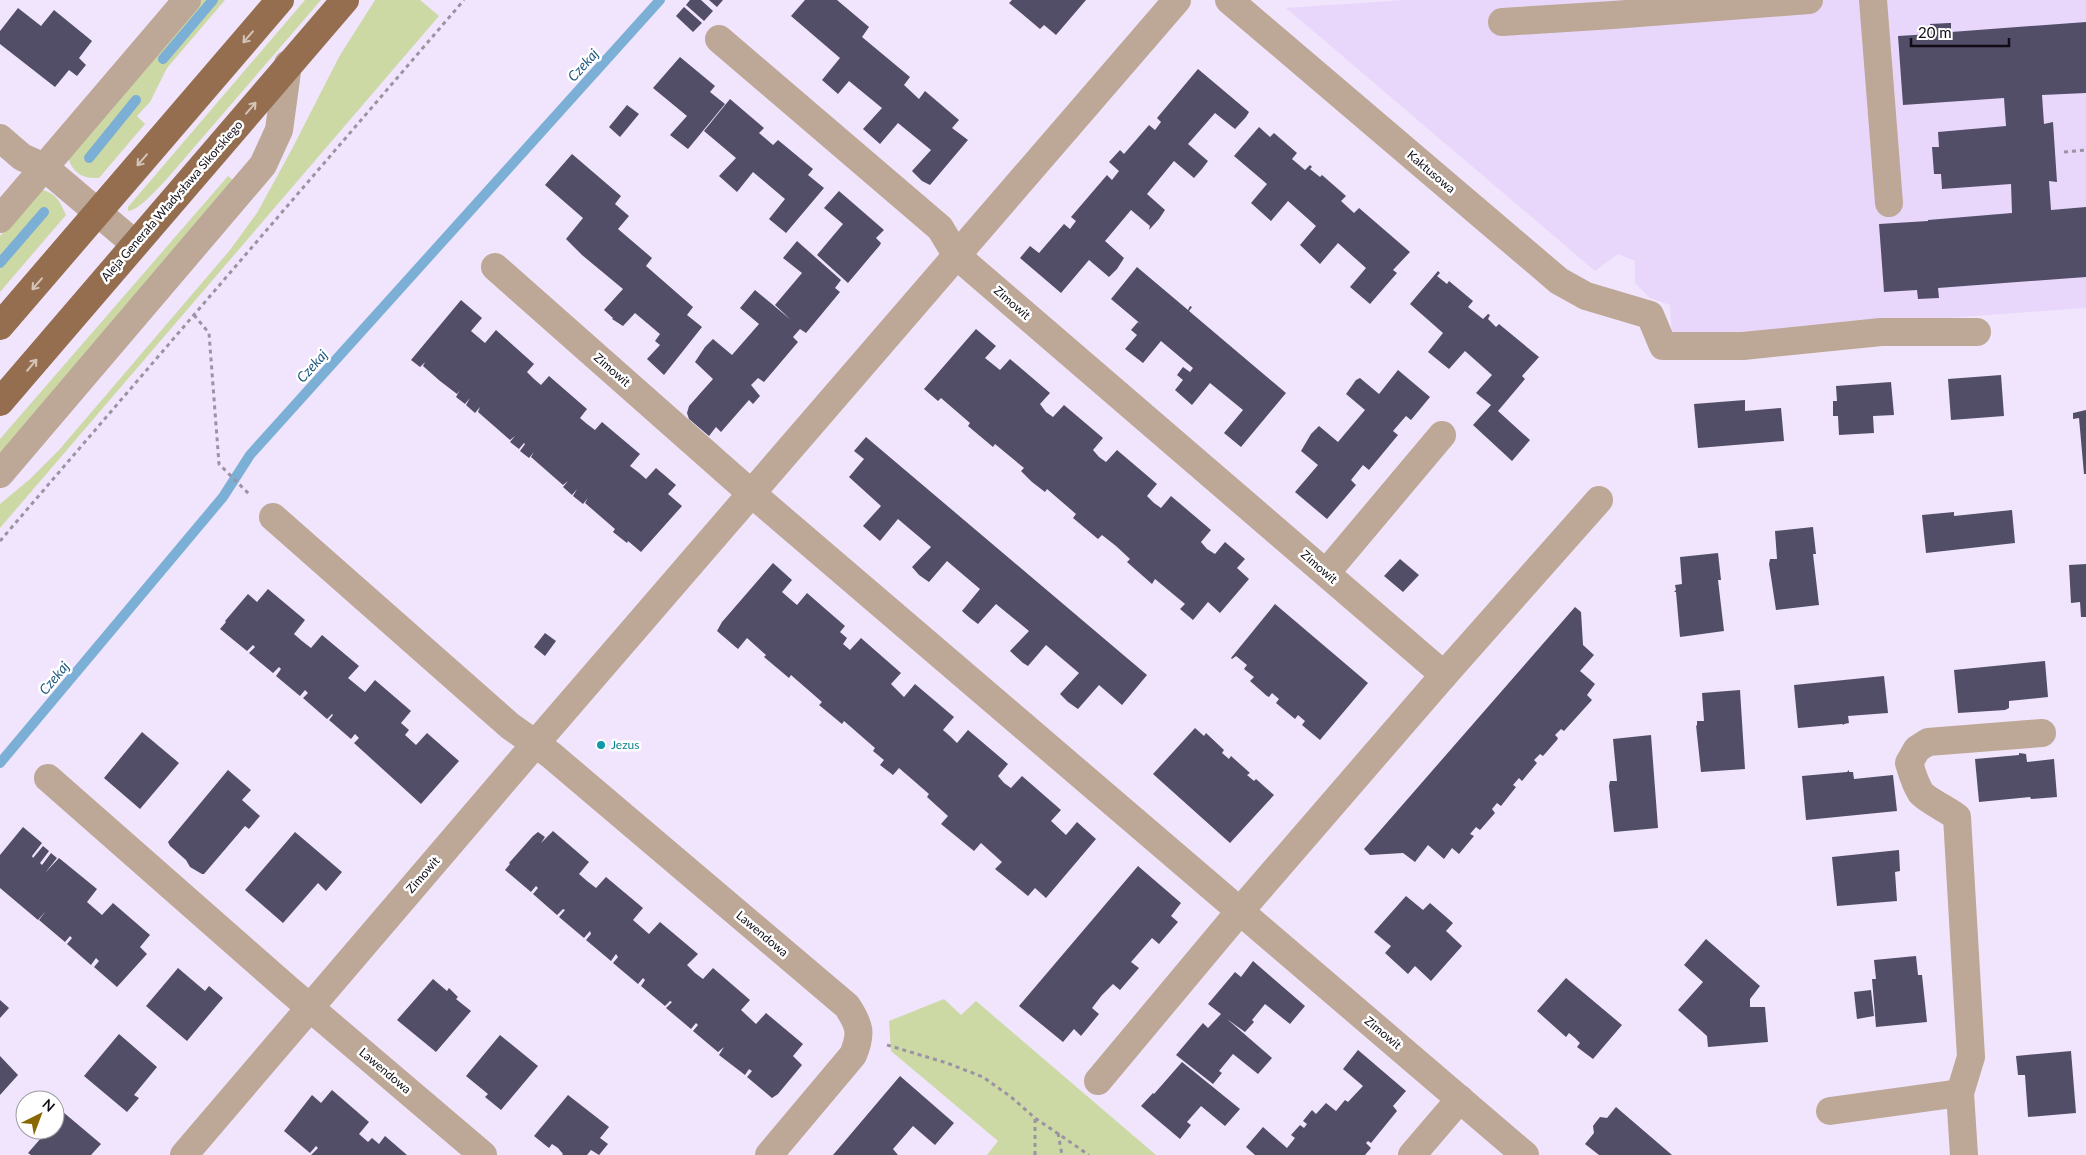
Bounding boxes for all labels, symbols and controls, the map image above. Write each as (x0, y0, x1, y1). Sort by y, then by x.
scale bar (1911, 15, 2008, 47)
text: 20 m (1918, 23, 1952, 41)
one-way arrow (243, 30, 254, 43)
water label: Czekaj (564, 45, 602, 84)
one-way arrow (245, 102, 256, 115)
street label: Aleja Generała Władysława Sikorskiego (98, 117, 246, 284)
street label: Kaktusowa (1404, 147, 1458, 196)
one-way arrow (137, 154, 148, 167)
one-way arrow (31, 277, 42, 290)
street label: Zimowit (991, 283, 1034, 323)
water label: Czekaj (293, 346, 331, 385)
street label: Zimowit (591, 350, 634, 390)
one-way arrow (26, 358, 37, 371)
street label: Zimowit (1298, 547, 1341, 587)
water label: Czekaj (35, 658, 72, 698)
place label: Jezus (611, 737, 640, 752)
marker: Jezus (595, 739, 607, 751)
street label: Zimowit (403, 853, 443, 896)
street label: Lawendowa (733, 908, 791, 960)
street label: Zimowit (1362, 1013, 1405, 1053)
street label: Lawendowa (356, 1045, 414, 1097)
north arrow (15, 1090, 65, 1140)
text: N (39, 1095, 59, 1115)

